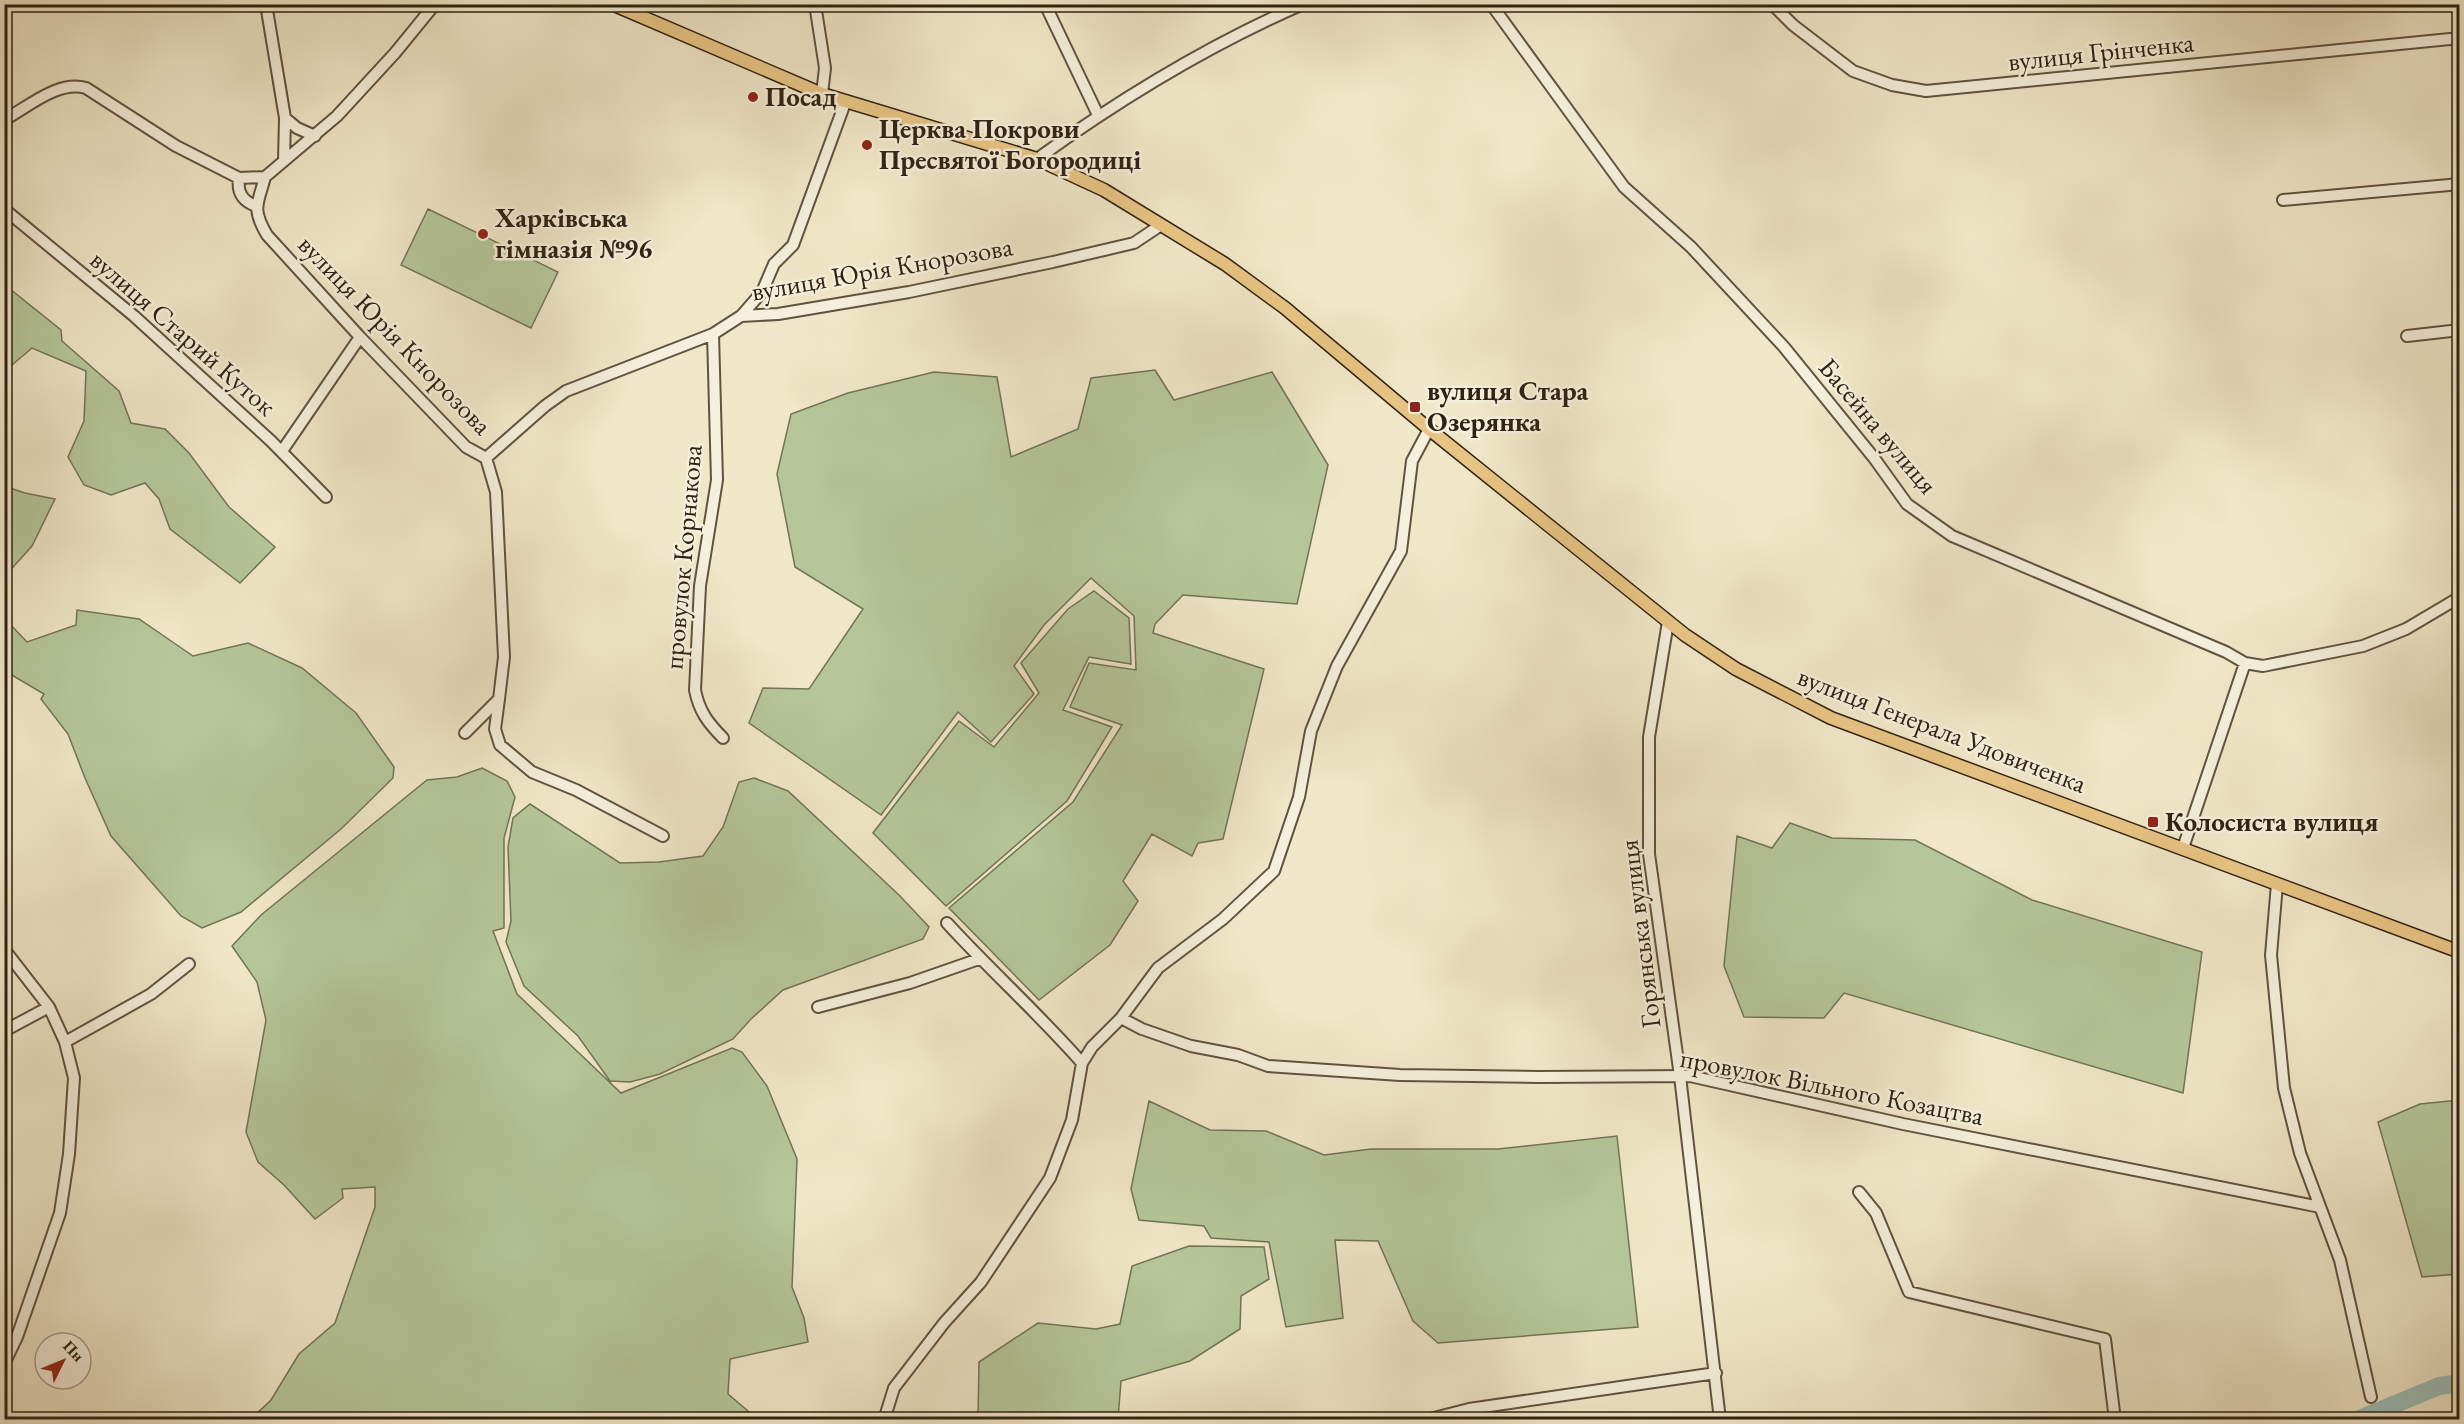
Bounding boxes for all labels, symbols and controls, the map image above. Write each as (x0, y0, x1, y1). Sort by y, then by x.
street label: вулиця Грінченка (2006, 24, 2196, 79)
place label: Посад (765, 79, 837, 114)
marker: Посад (746, 90, 760, 104)
place label: Церква Покрови Пресвятої Богородиці (879, 111, 1141, 177)
marker: Церква Покрови Пресвятої Богородиці (860, 138, 874, 152)
place label: Харківська гімназія №96 (494, 200, 652, 266)
street label: вулиця Юрія Кнорозова (291, 227, 500, 442)
marker: Харківська гімназія №96 (476, 227, 490, 241)
street label: вулиця Юрія Кнорозова (748, 228, 1016, 309)
street label: вулиця Старий Куток (83, 242, 284, 423)
street label: Басейна вулиця (1811, 350, 1946, 501)
place label: вулиця Стара Озерянка (1427, 373, 1589, 439)
marker: вулиця Стара Озерянка (1408, 400, 1422, 414)
street label: провулок Корнакова (655, 443, 710, 671)
street label: вулиця Генерала Удовиченка (1793, 658, 2092, 801)
place label: Колосиста вулиця (2165, 804, 2378, 839)
marker: Колосиста вулиця (2146, 815, 2160, 829)
street label: Горянська вулиця (1611, 838, 1668, 1030)
street label: провулок Вільного Козацтва (1678, 1040, 1987, 1133)
north arrow (33, 1331, 93, 1391)
text: Пн (58, 1336, 89, 1366)

